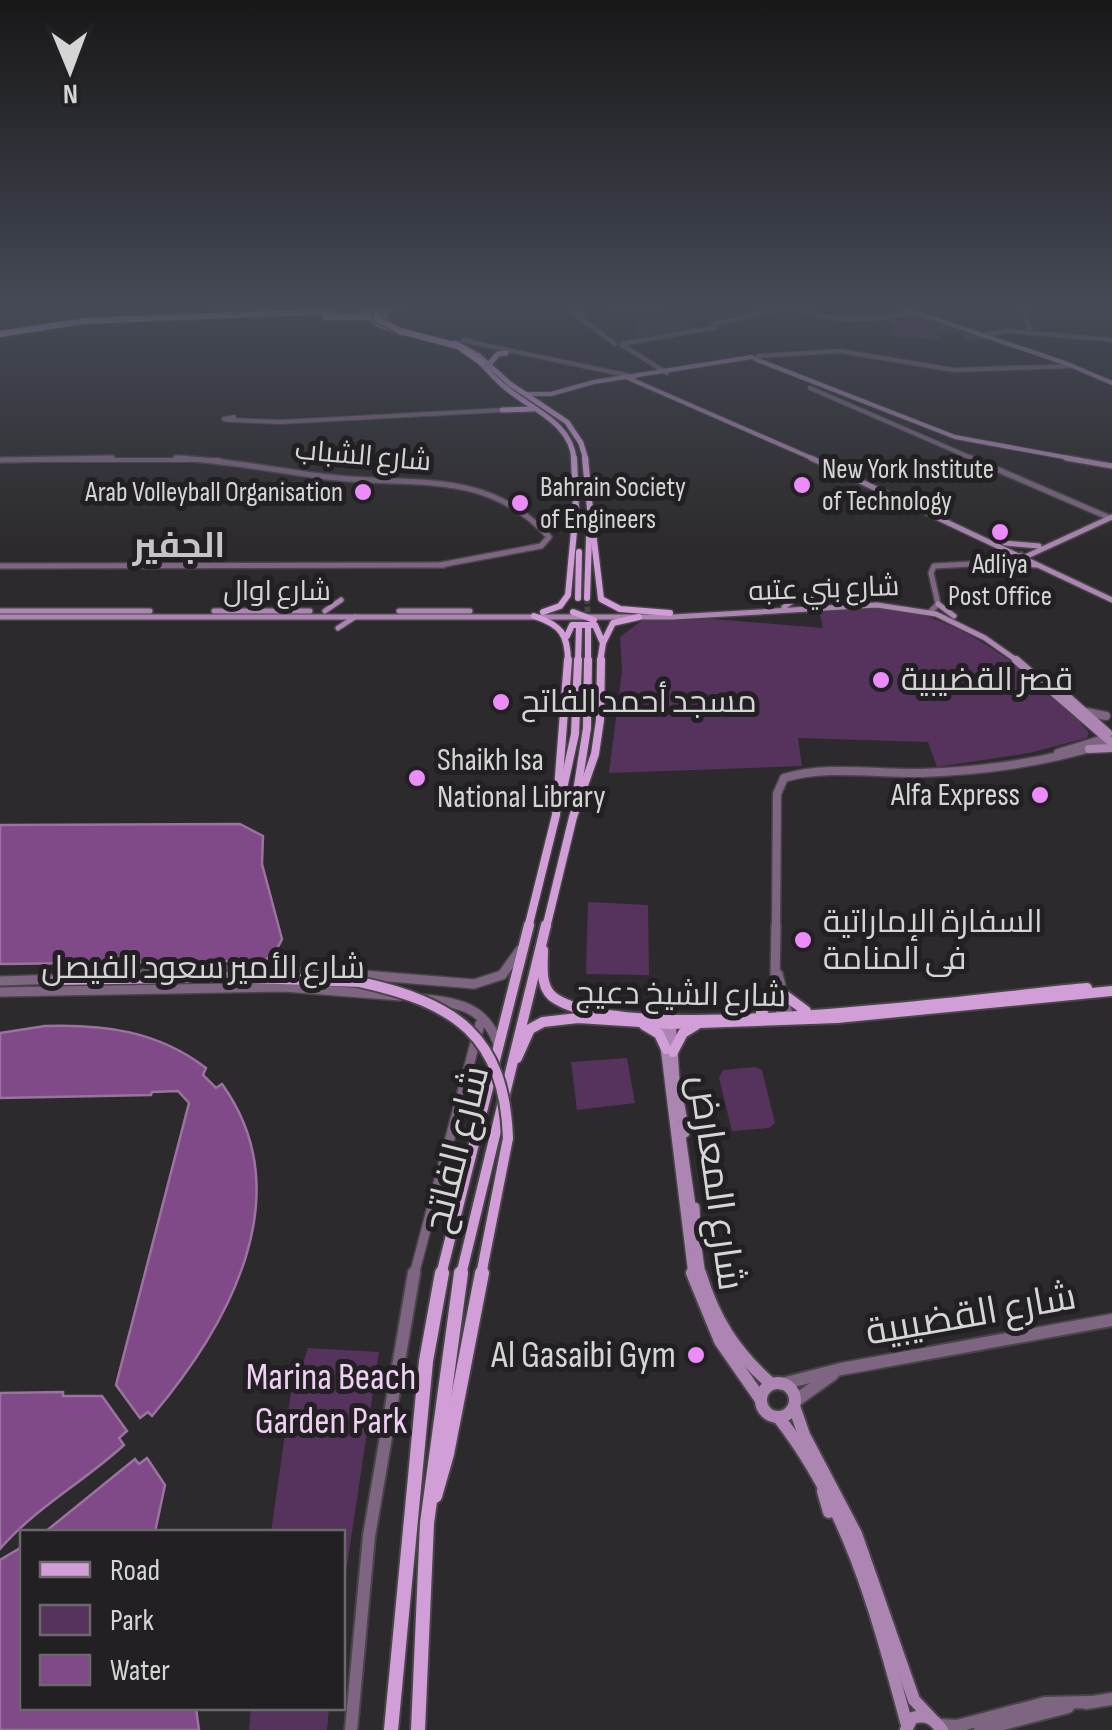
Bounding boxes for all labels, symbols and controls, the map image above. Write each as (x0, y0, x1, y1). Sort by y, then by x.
north arrow (20, 20, 120, 120)
text: N (63, 77, 78, 110)
street label: شارع الشباب (293, 434, 432, 479)
place label: New York Institute of Technology (822, 453, 994, 518)
place label: Bahrain Society of Engineers (540, 471, 686, 536)
marker: New York Institute of Technology (791, 474, 813, 496)
place label: Arab Volleyball Organisation (84, 476, 343, 509)
marker: Arab Volleyball Organisation (352, 481, 374, 503)
marker: Bahrain Society of Engineers (509, 492, 531, 514)
marker: Adliya Post Office (989, 521, 1011, 543)
district label: الجفير (132, 525, 225, 568)
place label: Adliya Post Office (948, 548, 1052, 613)
street label: شارع بني عتبه (748, 570, 900, 612)
street label: شارع اوال (223, 575, 331, 609)
place label: قصر القضيبية (901, 661, 1073, 700)
marker: قصر القضيبية (870, 669, 892, 691)
place label: مسجد أحمد الفاتح (521, 681, 757, 723)
marker: مسجد أحمد الفاتح (490, 691, 512, 713)
place label: Shaikh Isa National Library (437, 741, 606, 817)
marker: Shaikh Isa National Library (406, 767, 428, 789)
place label: Alfa Express (890, 776, 1020, 815)
marker: Alfa Express (1029, 784, 1051, 806)
place label: السفارة الإماراتية فى المنامة (823, 903, 1043, 979)
marker: السفارة الإماراتية فى المنامة (792, 929, 814, 951)
street label: شارع الأمير سعود الفيصل (41, 949, 365, 989)
street label: شارع الشيخ دعيج (575, 974, 787, 1017)
street label: شارع الفاتح (415, 1061, 500, 1237)
street label: شارع المعارض (678, 1073, 753, 1294)
street label: شارع القضيبية (862, 1274, 1080, 1357)
place label: Al Gasaibi Gym (490, 1333, 676, 1378)
marker: Al Gasaibi Gym (685, 1344, 707, 1366)
park label: Marina Beach Garden Park (246, 1355, 416, 1444)
legend (20, 1530, 345, 1710)
text: Road (110, 1553, 160, 1589)
text: Park (110, 1603, 154, 1639)
text: Water (110, 1653, 170, 1689)

